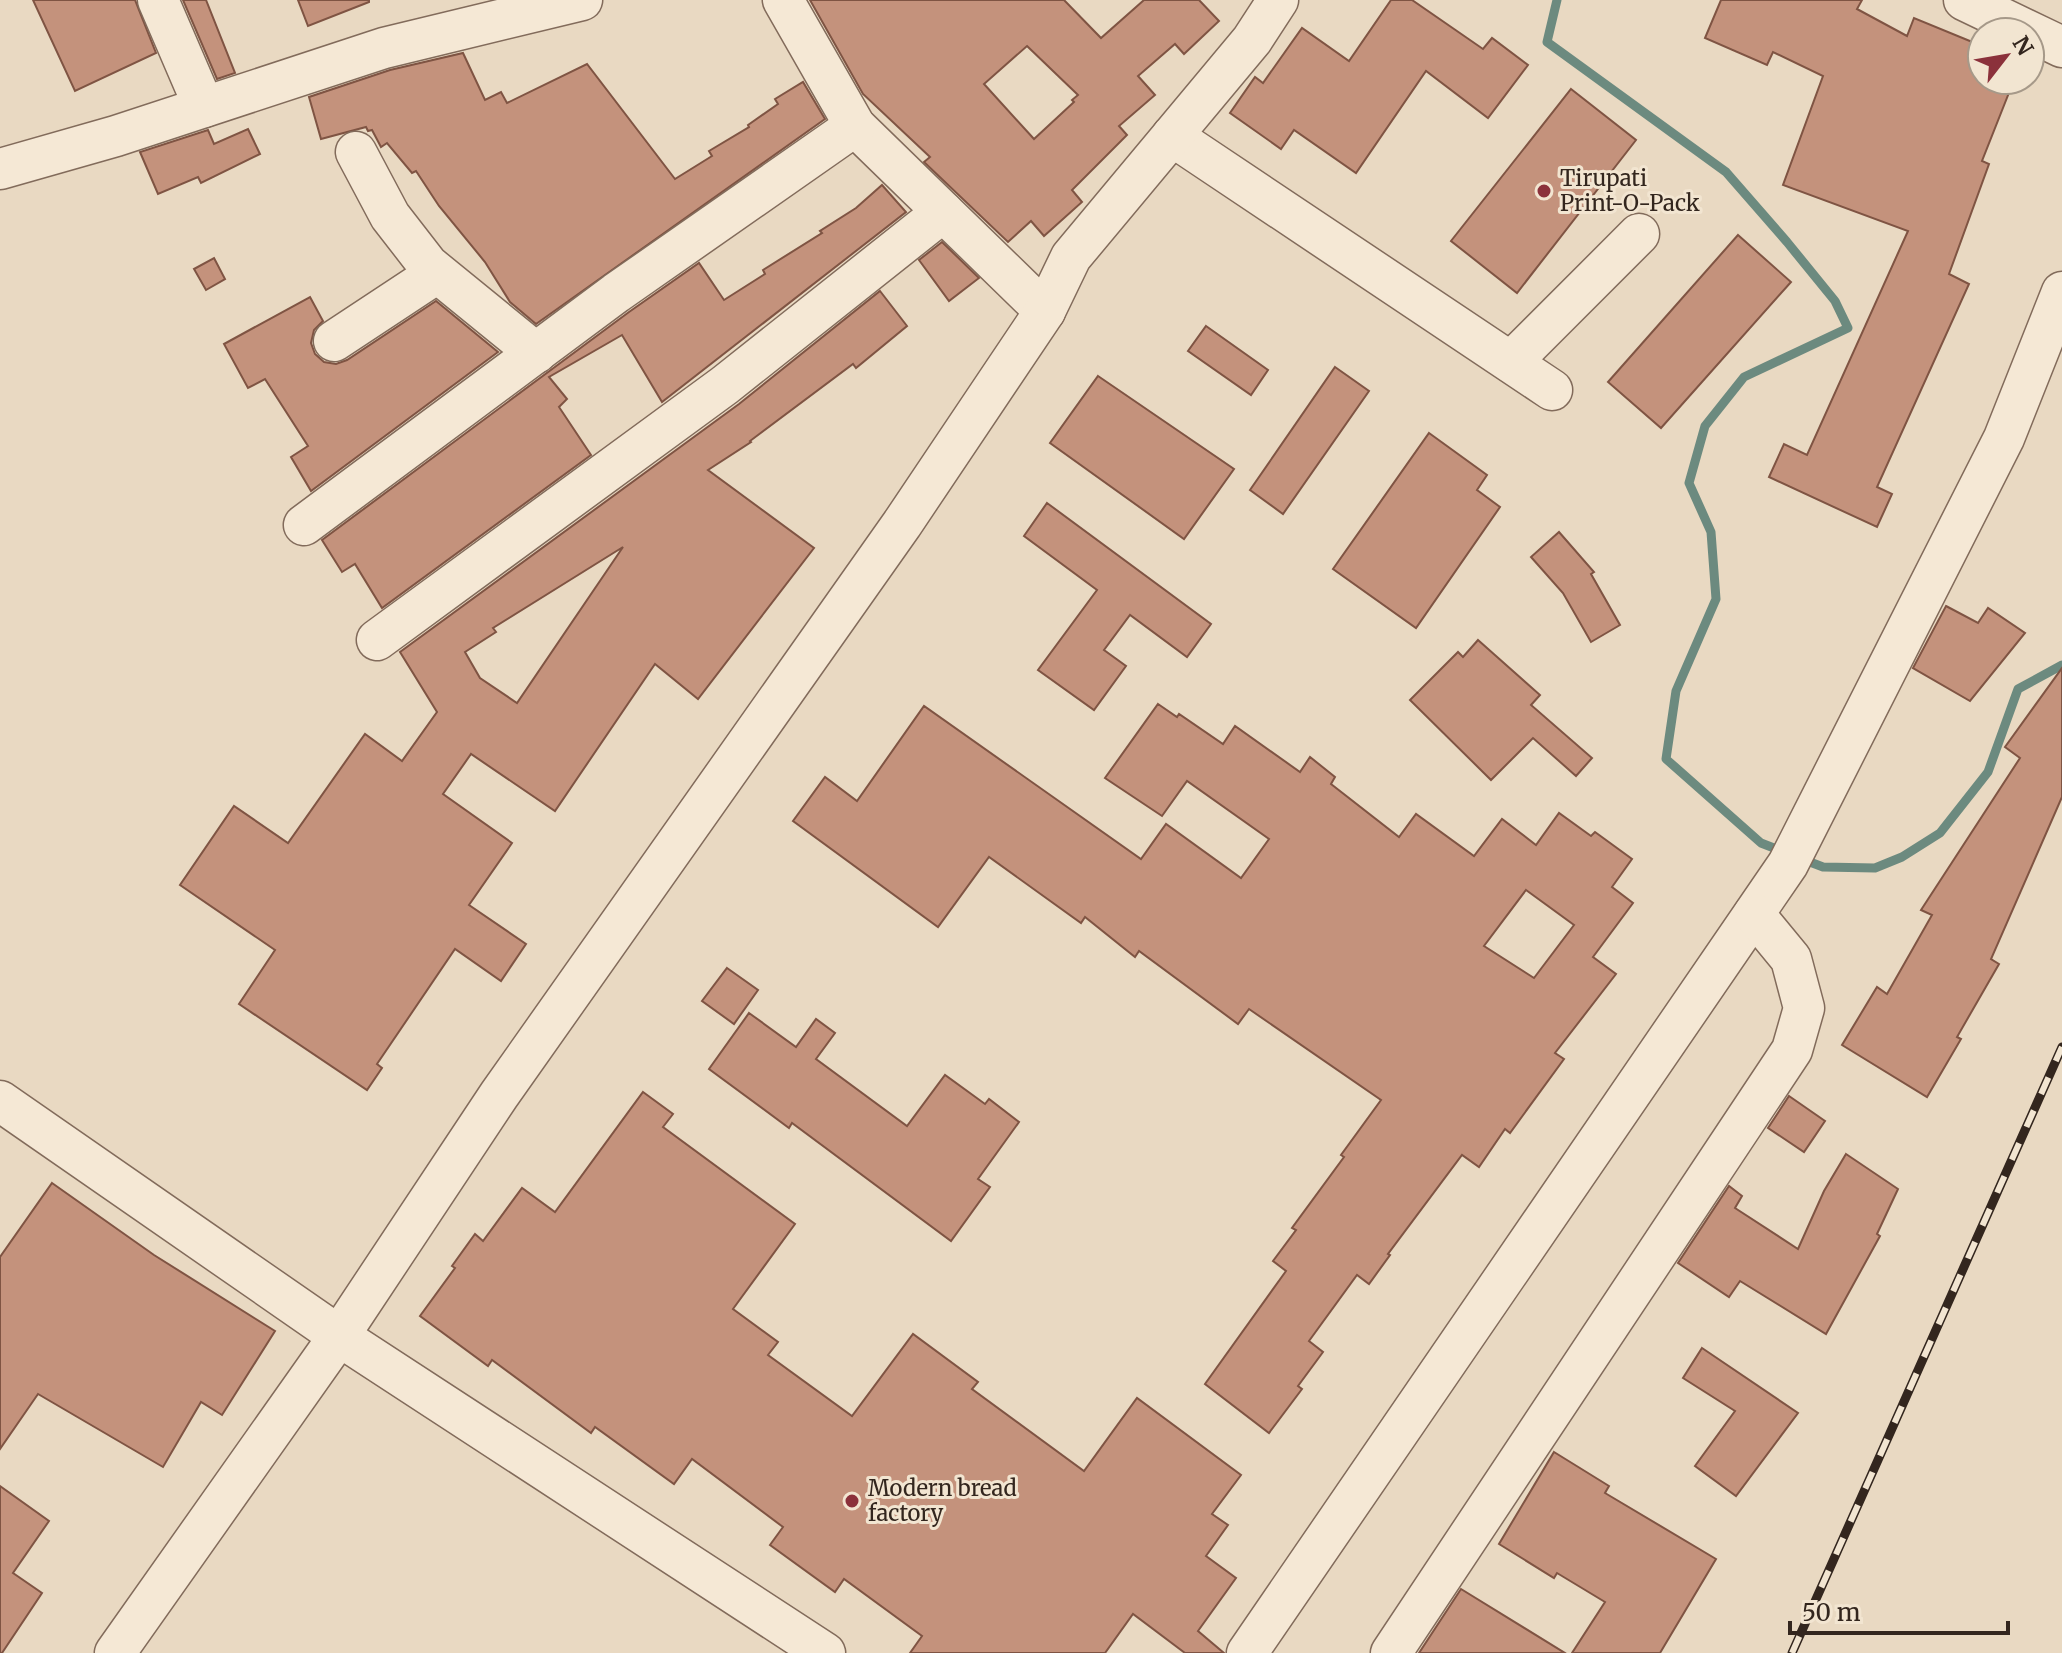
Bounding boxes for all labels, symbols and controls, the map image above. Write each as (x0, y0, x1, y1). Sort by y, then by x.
north arrow (1966, 16, 2046, 96)
text: N (2007, 31, 2040, 61)
place label: Tirupati Print-O-Pack (1560, 164, 1700, 217)
marker: Tirupati Print-O-Pack (1535, 182, 1553, 200)
place label: Modern bread factory (868, 1474, 1017, 1527)
marker: Modern bread factory (843, 1492, 861, 1510)
scale bar (1790, 1585, 2008, 1635)
text: 50 m (1802, 1597, 1861, 1628)

